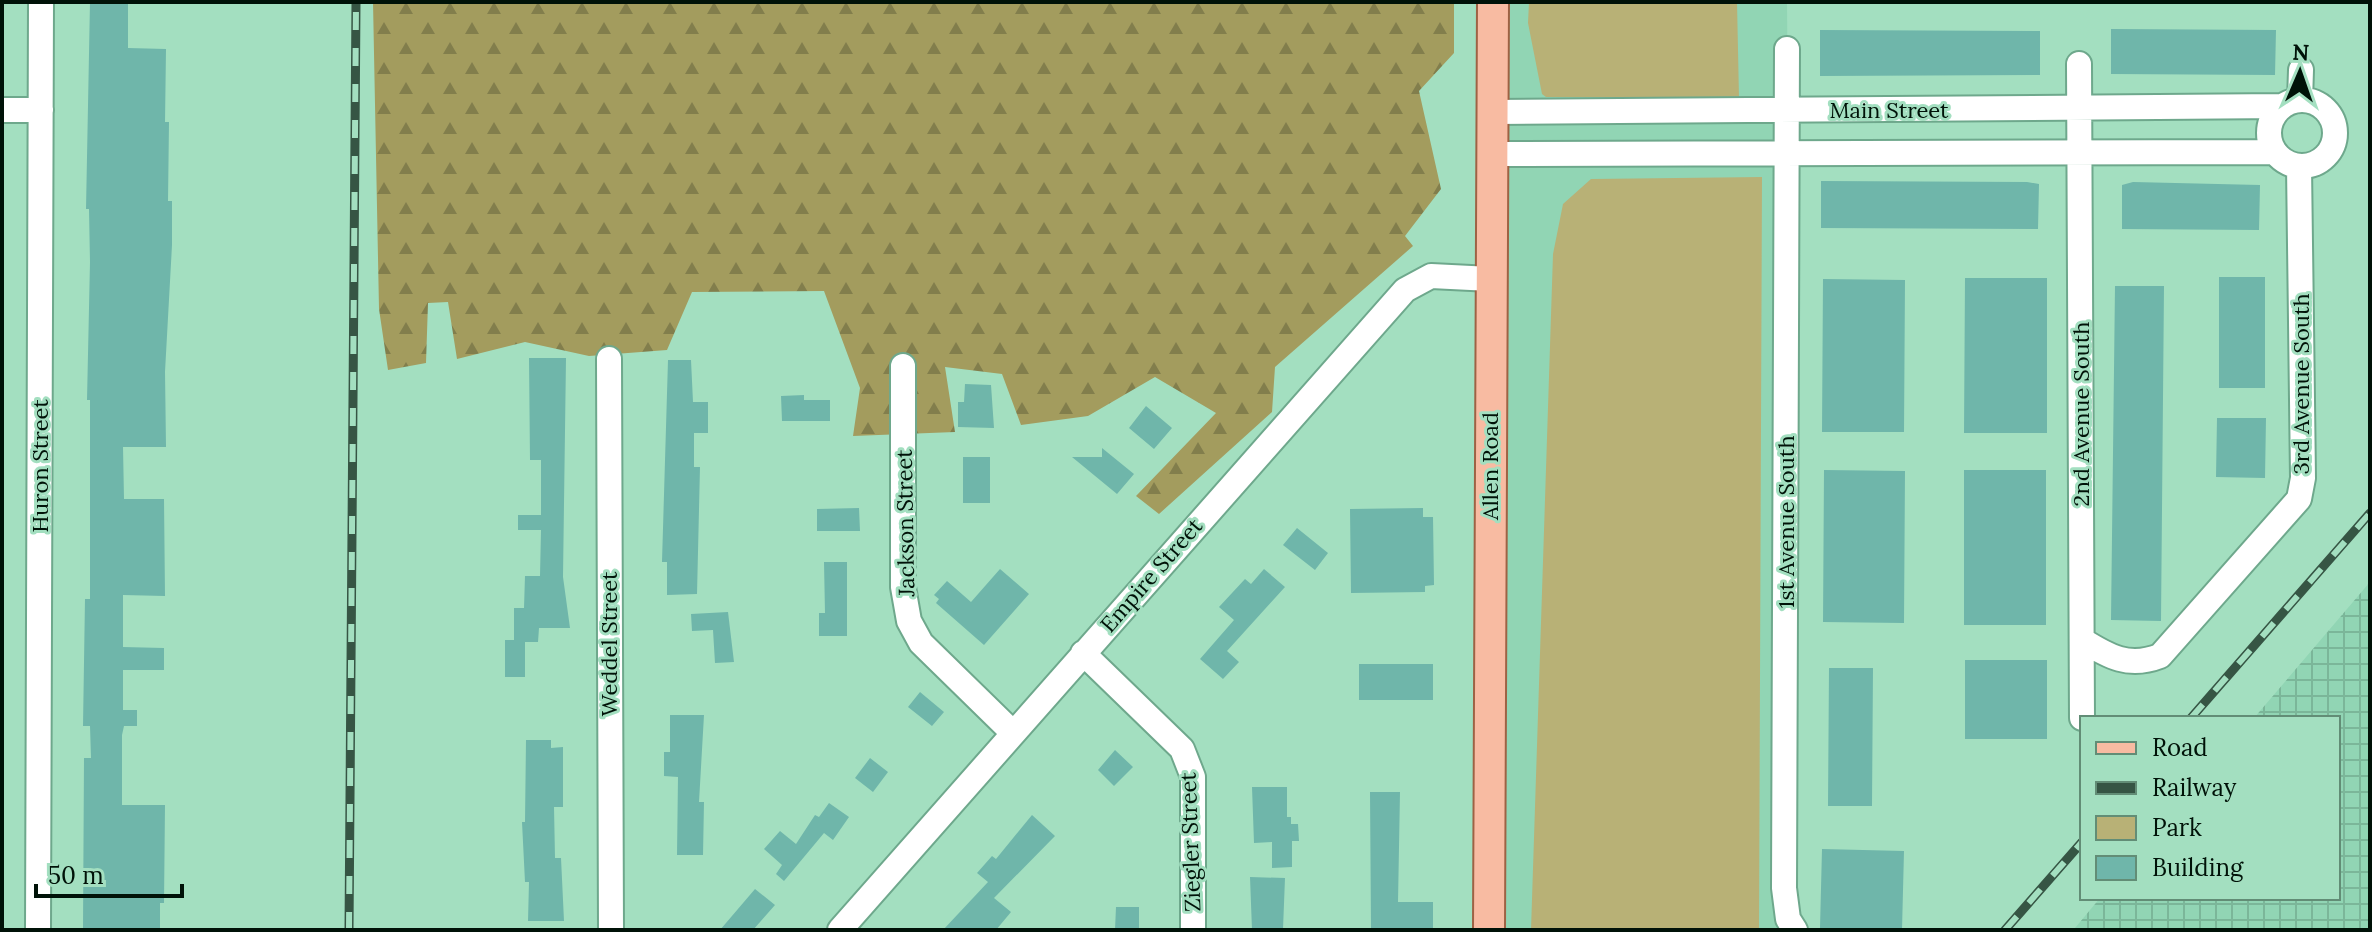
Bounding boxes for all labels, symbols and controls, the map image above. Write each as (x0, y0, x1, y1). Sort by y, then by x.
north arrow (2260, 32, 2340, 112)
text: N (2292, 38, 2310, 66)
street label: Main Street (1829, 96, 1949, 124)
street label: 3rd Avenue South (2287, 293, 2315, 475)
street label: 2nd Avenue South (2067, 322, 2095, 506)
street label: Huron Street (26, 399, 54, 533)
street label: Allen Road (1476, 412, 1504, 521)
street label: 1st Avenue South (1772, 435, 1800, 609)
street label: Jackson Street (890, 449, 920, 598)
street label: Empire Street (1094, 512, 1209, 638)
street label: Weddel Street (595, 571, 623, 717)
legend (2080, 716, 2340, 900)
text: Road (2152, 732, 2208, 763)
street label: Ziegler Street (1174, 771, 1206, 912)
text: Railway (2152, 772, 2237, 803)
text: Park (2152, 812, 2202, 843)
scale bar (36, 848, 182, 898)
text: Building (2152, 852, 2244, 883)
text: 50 m (48, 860, 104, 891)

